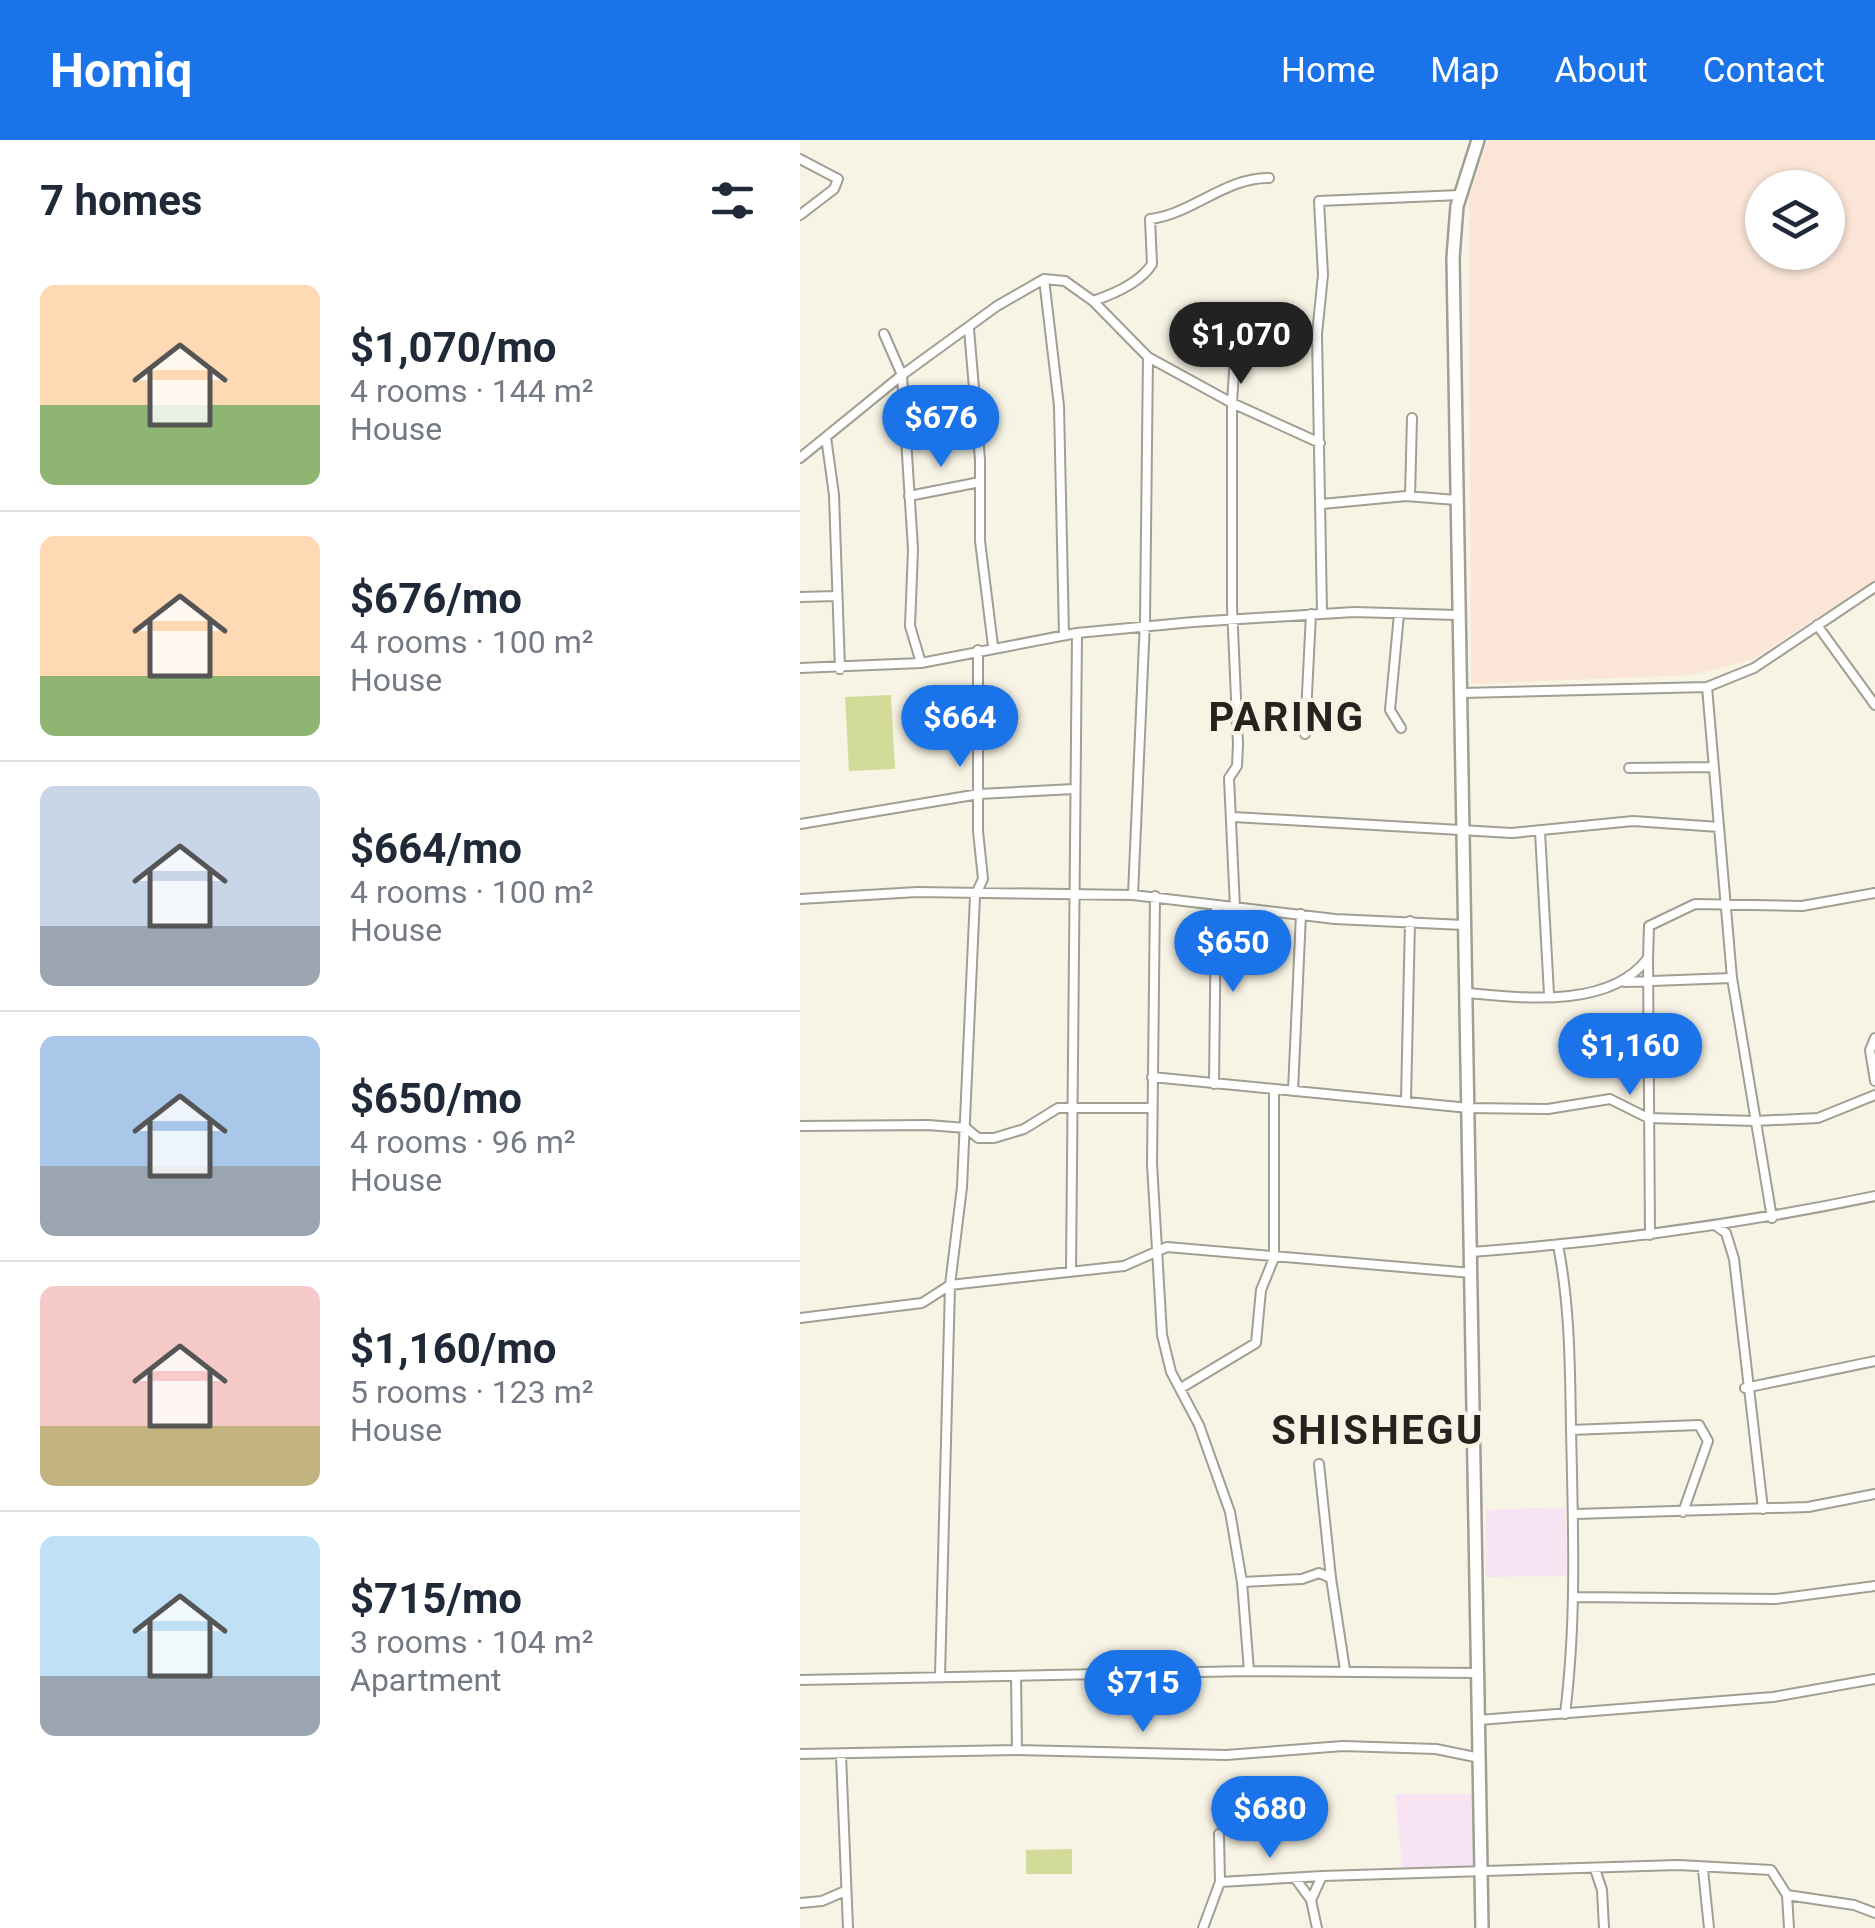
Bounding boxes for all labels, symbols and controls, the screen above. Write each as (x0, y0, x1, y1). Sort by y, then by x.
text: Homiq (50, 42, 192, 99)
text: Home (1281, 50, 1375, 91)
text: Map (1430, 50, 1499, 91)
text: About (1554, 50, 1648, 91)
text: Contact (1703, 50, 1825, 91)
map controls (1745, 170, 1845, 270)
button: layers (1745, 170, 1845, 270)
icon: filters (705, 173, 760, 228)
text: 7 homes (40, 176, 202, 225)
pin: $1,070 (1160, 302, 1322, 387)
text: $1,070 (1191, 315, 1291, 353)
text: $1,070/mo (350, 323, 557, 372)
icon: home (120, 325, 240, 445)
text: 4 rooms · 144 m² (350, 372, 593, 410)
pin: $676 (882, 385, 1000, 470)
text: $676 (904, 398, 978, 436)
text: House (350, 410, 442, 448)
text: $676/mo (350, 574, 522, 623)
icon: home (120, 576, 240, 696)
text: 4 rooms · 100 m² (350, 623, 593, 661)
text: House (350, 661, 442, 699)
pin: $664 (901, 685, 1019, 770)
district label: PARING (1208, 694, 1366, 741)
text: $664 (923, 698, 997, 736)
text: $664/mo (350, 824, 522, 873)
icon: home (120, 826, 240, 946)
text: 4 rooms · 100 m² (350, 873, 593, 911)
pin: $650 (1174, 910, 1292, 995)
text: House (350, 911, 442, 949)
text: $650 (1196, 923, 1270, 961)
pin: $1,160 (1549, 1013, 1711, 1098)
text: $1,160 (1580, 1026, 1680, 1064)
text: $650/mo (350, 1074, 522, 1123)
icon: home (120, 1076, 240, 1196)
text: 4 rooms · 96 m² (350, 1123, 575, 1161)
text: House (350, 1161, 442, 1199)
text: $1,160/mo (350, 1324, 557, 1373)
icon: home (120, 1326, 240, 1446)
text: 5 rooms · 123 m² (350, 1373, 593, 1411)
district label: SHISHEGU (1271, 1407, 1485, 1454)
text: House (350, 1411, 442, 1449)
text: $715/mo (350, 1574, 522, 1623)
icon: home (120, 1576, 240, 1696)
text: 3 rooms · 104 m² (350, 1623, 593, 1661)
pin: $715 (1084, 1650, 1202, 1735)
text: Apartment (350, 1661, 502, 1699)
text: $715 (1106, 1663, 1180, 1701)
pin: $680 (1211, 1776, 1329, 1861)
text: $680 (1233, 1789, 1307, 1827)

